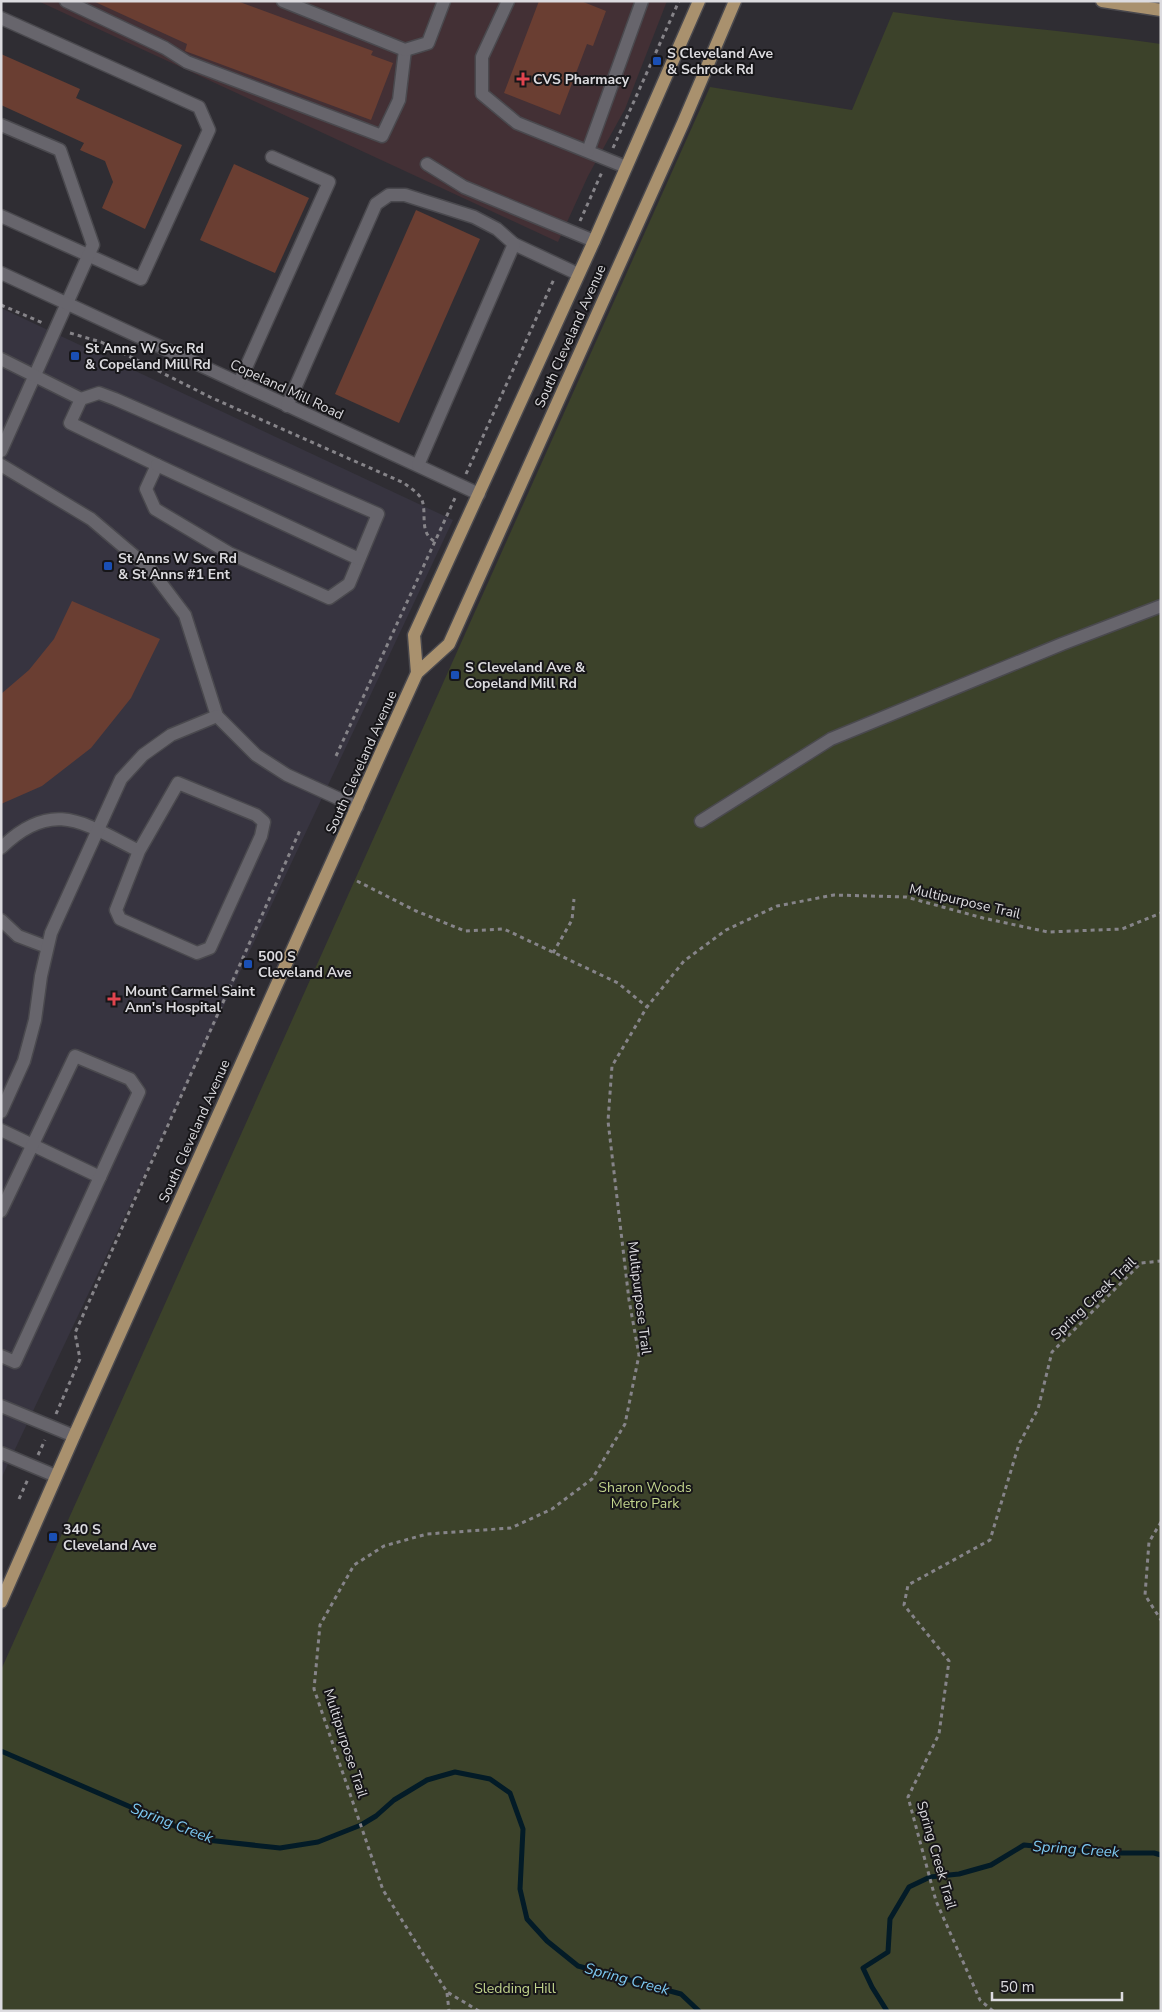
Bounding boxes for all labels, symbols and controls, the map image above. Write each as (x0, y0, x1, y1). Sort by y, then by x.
place label: S Cleveland Ave & Schrock Rd (667, 44, 774, 79)
marker: S Cleveland Ave & Schrock Rd (651, 55, 663, 67)
place label: CVS Pharmacy (533, 70, 630, 89)
marker: CVS Pharmacy (517, 73, 529, 85)
street label: South Cleveland Avenue (530, 262, 611, 411)
place label: St Anns W Svc Rd & Copeland Mill Rd (85, 339, 211, 374)
marker: St Anns W Svc Rd & Copeland Mill Rd (69, 350, 81, 362)
street label: Copeland Mill Road (227, 355, 347, 424)
place label: St Anns W Svc Rd & St Anns #1 Ent (118, 549, 237, 584)
marker: St Anns W Svc Rd & St Anns #1 Ent (102, 560, 114, 572)
place label: S Cleveland Ave & Copeland Mill Rd (465, 658, 586, 693)
marker: S Cleveland Ave & Copeland Mill Rd (449, 669, 461, 681)
street label: South Cleveland Avenue (321, 688, 402, 837)
street label: Multipurpose Trail (907, 879, 1023, 924)
place label: 500 S Cleveland Ave (258, 947, 352, 982)
marker: 500 S Cleveland Ave (242, 958, 254, 970)
place label: Mount Carmel Saint Ann's Hospital (125, 982, 255, 1017)
marker: Mount Carmel Saint Ann's Hospital (107, 992, 121, 1006)
street label: South Cleveland Avenue (154, 1057, 235, 1206)
street label: Multipurpose Trail (623, 1240, 656, 1357)
street label: Spring Creek Trail (1047, 1252, 1141, 1344)
park label: Sharon Woods Metro Park (598, 1478, 692, 1513)
place label: 340 S Cleveland Ave (63, 1520, 157, 1555)
marker: 340 S Cleveland Ave (47, 1531, 59, 1543)
street label: Multipurpose Trail (319, 1686, 372, 1801)
water label: Spring Creek (128, 1798, 217, 1848)
street label: Spring Creek Trail (912, 1799, 961, 1912)
water label: Spring Creek (1032, 1836, 1120, 1862)
water label: Spring Creek (582, 1958, 672, 2000)
scale bar (992, 1970, 1122, 2002)
text: 50 m (1000, 1977, 1035, 1997)
park label: Sledding Hill (474, 1979, 557, 1998)

